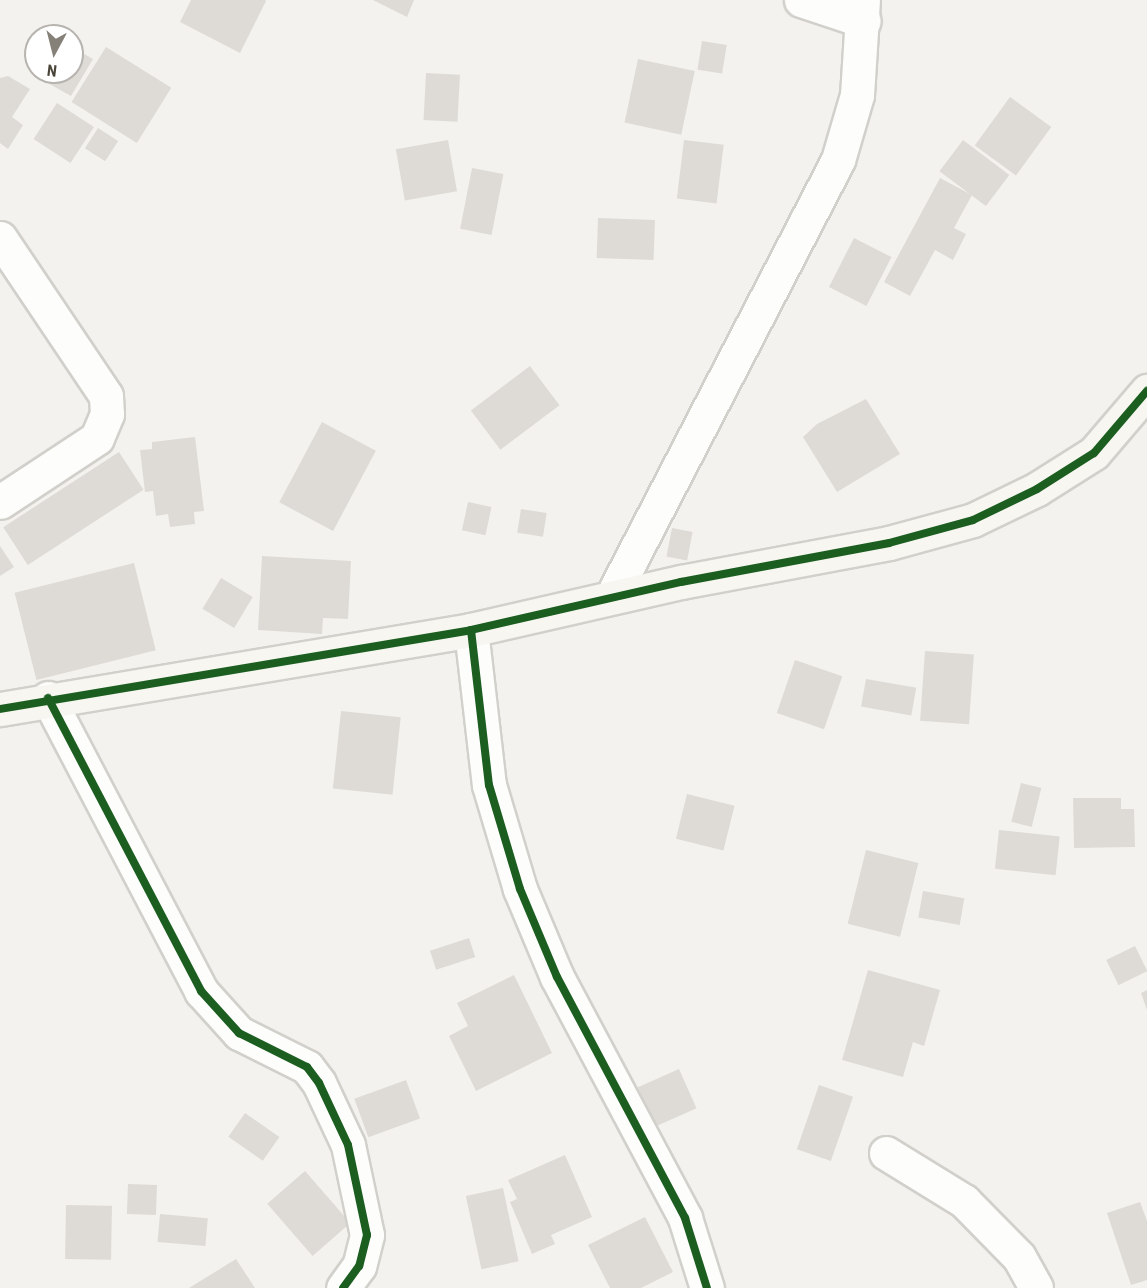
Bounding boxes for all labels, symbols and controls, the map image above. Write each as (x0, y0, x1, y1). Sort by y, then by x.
north arrow (24, 24, 84, 84)
text: N (46, 60, 58, 80)

